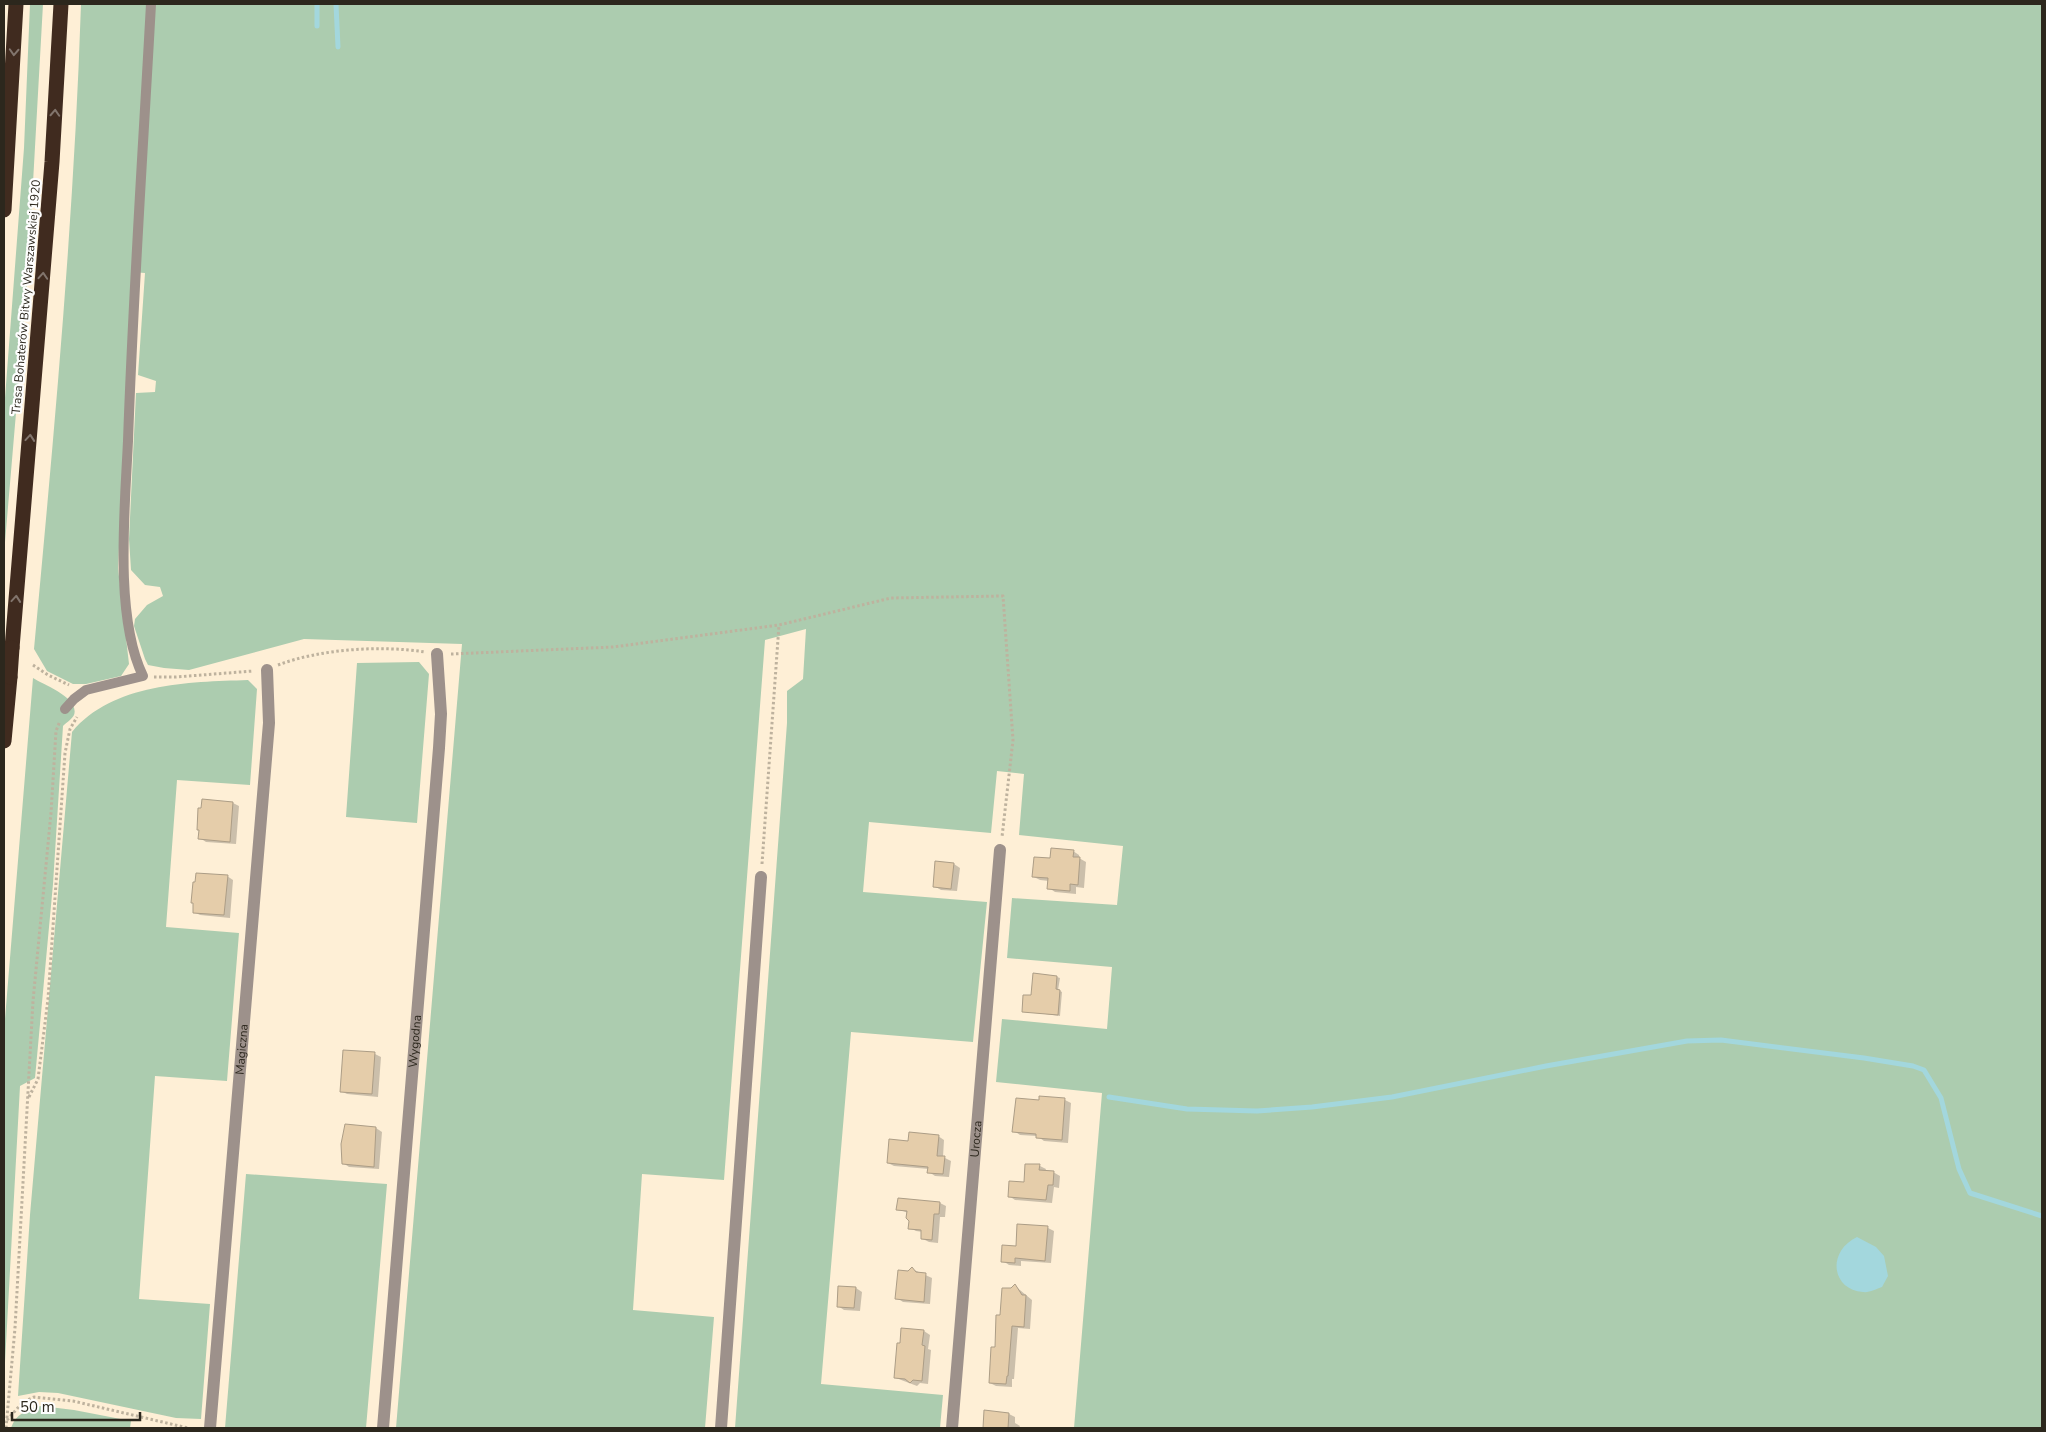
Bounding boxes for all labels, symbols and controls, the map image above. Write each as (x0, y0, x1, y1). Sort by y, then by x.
one-way arrow (8, 49, 19, 57)
one-way arrow (49, 109, 60, 117)
street label: Trasa Bohaterów Bitwy Warszawskiej 1920 (8, 179, 44, 415)
one-way arrow (38, 271, 49, 279)
one-way arrow (24, 433, 35, 441)
one-way arrow (10, 595, 21, 603)
street label: Wygodna (405, 1014, 425, 1068)
street label: Magiczna (232, 1023, 252, 1075)
street label: Urocza (966, 1120, 986, 1158)
scale bar (12, 1390, 140, 1422)
text: 50 m (20, 1397, 55, 1417)

